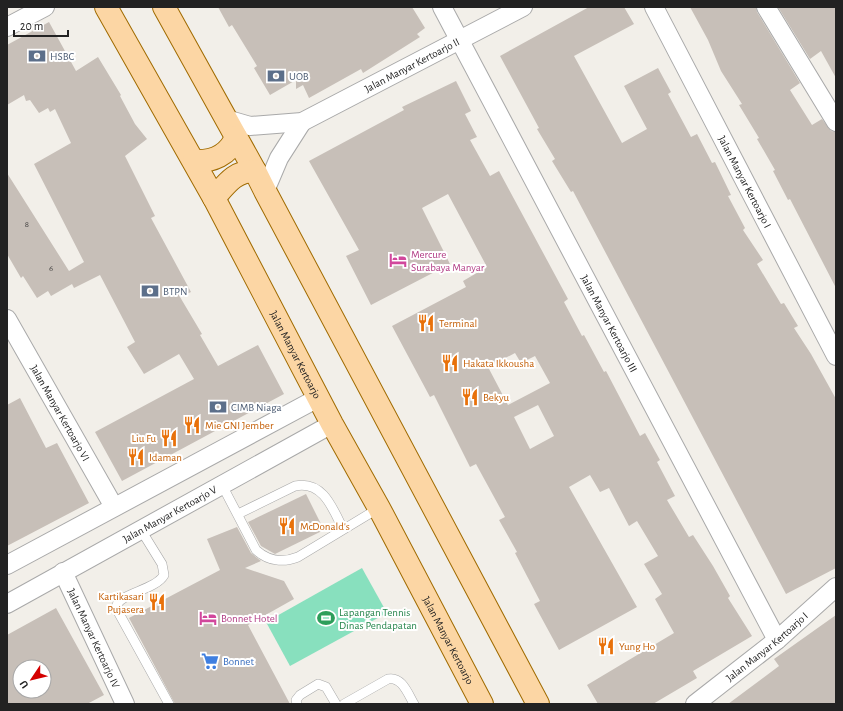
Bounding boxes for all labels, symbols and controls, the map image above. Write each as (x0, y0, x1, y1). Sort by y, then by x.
scale bar (14, 12, 68, 38)
text: 20 m (20, 20, 43, 32)
street label: Jalan Manyar Kertoarjo II (363, 36, 461, 94)
bank icon: HSBC (27, 46, 47, 66)
place label: HSBC (50, 51, 75, 62)
bank icon: UOB (266, 66, 286, 86)
place label: UOB (289, 71, 309, 82)
street label: Jalan Manyar Kertoarjo I (717, 134, 774, 230)
house number: 8 (25, 220, 29, 229)
place label: Mercure Surabaya Manyar (411, 249, 485, 273)
hotel icon: Mercure Surabaya Manyar (388, 250, 408, 270)
house number: 6 (49, 264, 53, 273)
street label: Jalan Manyar Kertoarjo III (579, 273, 640, 374)
bank icon: BTPN (140, 281, 160, 301)
place label: BTPN (163, 286, 188, 297)
street label: Jalan Manyar Kertoarjo (268, 309, 323, 400)
restaurant icon: Terminal (416, 313, 436, 333)
place label: Terminal (439, 318, 477, 329)
restaurant icon: Hakata Ikkousha (440, 353, 460, 373)
place label: Hakata Ikkousha (463, 358, 534, 369)
street label: Jalan Manyar Kertoarjo VI (29, 363, 92, 463)
restaurant icon: Bekyu (460, 387, 480, 407)
place label: Bekyu (483, 392, 510, 403)
bank icon: CIMB Niaga (208, 397, 228, 417)
place label: CIMB Niaga (231, 402, 282, 413)
restaurant icon: Mie GNI Jember (182, 415, 202, 435)
place label: Mie GNI Jember (205, 420, 274, 431)
restaurant icon: Liu Fu (159, 428, 179, 448)
place label: Liu Fu (131, 433, 156, 444)
restaurant icon: Idaman (126, 447, 146, 467)
place label: Idaman (149, 452, 182, 463)
street label: Jalan Manyar Kertoarjo V (121, 483, 219, 544)
restaurant icon: McDonald's (277, 516, 297, 536)
place label: McDonald's (300, 521, 350, 532)
street label: Jalan Manyar Kertoarjo IV (66, 587, 122, 690)
place label: Kartikasari Pujasera (98, 591, 144, 615)
restaurant icon: Kartikasari Pujasera (147, 592, 167, 612)
street label: Jalan Manyar Kertoarjo (421, 595, 476, 686)
place label: Lapangan Tennis Dinas Pendapatan (339, 607, 417, 631)
hotel icon: Bonnet Hotel (198, 608, 218, 628)
sports icon: Lapangan Tennis Dinas Pendapatan (316, 608, 336, 628)
street label: Jalan Manyar Kertoarjo I (724, 610, 810, 683)
place label: Bonnet Hotel (221, 613, 278, 624)
restaurant icon: Yung Ho (596, 636, 616, 656)
place label: Yung Ho (619, 641, 655, 652)
supermarket icon: Bonnet (200, 651, 220, 671)
place label: Bonnet (223, 656, 254, 667)
north arrow (12, 659, 52, 699)
text: U (18, 678, 31, 690)

